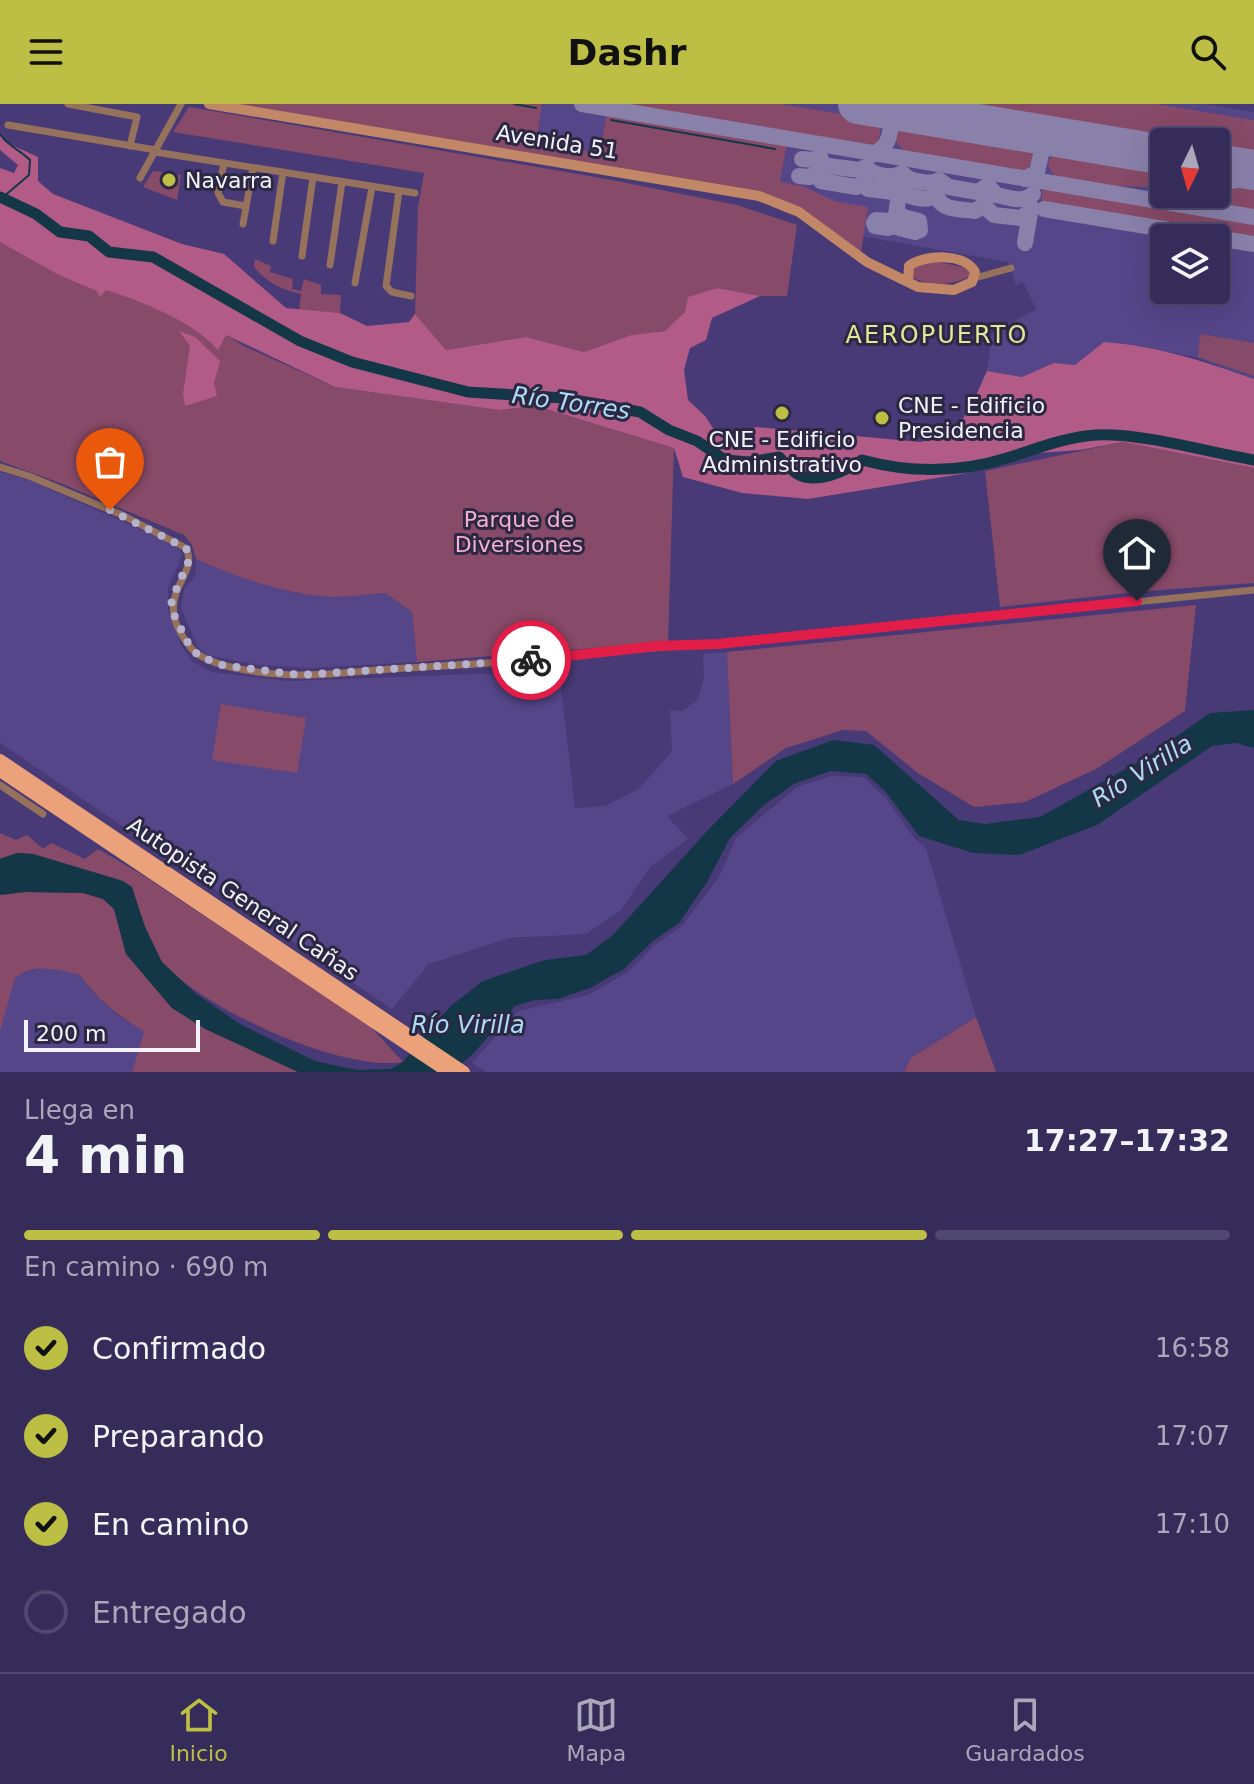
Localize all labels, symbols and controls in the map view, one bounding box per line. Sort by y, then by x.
icon: menu [24,30,68,74]
icon: search [1186,30,1230,74]
text: Dashr [568,32,687,73]
street label: Avenida 51 [494,120,620,164]
north arrow [1150,128,1230,208]
map controls [1150,128,1230,304]
place label: Navarra [185,168,273,193]
marker: Navarra [160,171,178,189]
button: layers [1150,224,1230,304]
district label: AEROPUERTO [846,321,1028,349]
water label: Río Torres [510,381,632,425]
place label: CNE - Edificio Presidencia [898,393,1045,443]
marker: CNE - Edificio Administrativo [773,404,791,422]
marker: CNE - Edificio Presidencia [873,409,891,427]
place label: CNE - Edificio Administrativo [702,427,862,477]
pin [76,428,144,510]
icon: bag [88,440,132,484]
park label: Parque de Diversiones [455,507,583,557]
pin [1103,519,1171,601]
icon: home [1115,531,1159,575]
courier [491,620,571,700]
icon: bike [509,638,553,682]
water label: Río Virilla [1087,729,1197,813]
street label: Autopista General Cañas [123,812,363,986]
water label: Río Virilla [411,1011,525,1039]
scale bar [24,1016,200,1052]
text: 200 m [36,1021,106,1046]
text: Llega en [24,1095,135,1125]
text: 17:27–17:32 [1024,1123,1230,1158]
text: 4 min [24,1125,187,1185]
text: En camino · 690 m [24,1252,268,1282]
icon: check [24,1326,68,1370]
text: Confirmado [92,1331,266,1366]
text: 16:58 [1155,1333,1230,1363]
icon: check [24,1414,68,1458]
text: Preparando [92,1419,264,1454]
text: 17:07 [1155,1421,1230,1451]
icon: check [24,1502,68,1546]
text: En camino [92,1507,249,1542]
text: 17:10 [1155,1509,1230,1539]
text: Entregado [92,1595,247,1630]
tab: Inicio [169,1693,228,1766]
tab: Mapa [566,1693,626,1766]
tab: Guardados [965,1693,1085,1766]

